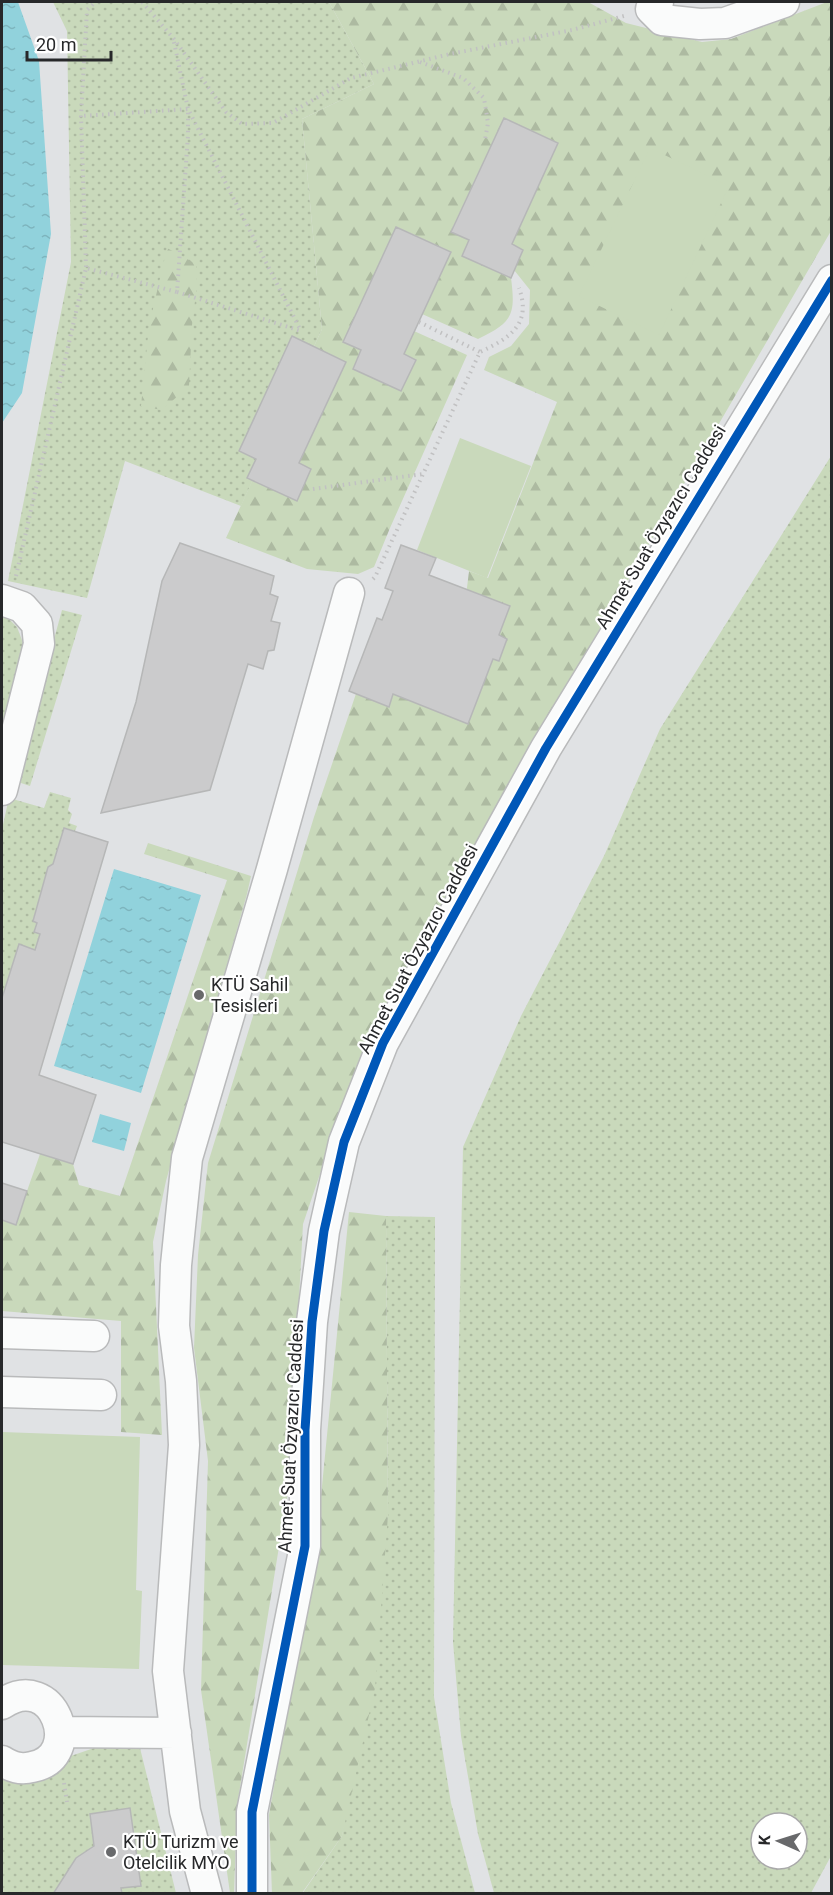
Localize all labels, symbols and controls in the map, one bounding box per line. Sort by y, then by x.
scale bar [27,24,111,62]
text: 20 m [36,34,76,55]
street label: Ahmet Suat Özyazıcı Caddesi [591,421,730,633]
street label: Ahmet Suat Özyazıcı Caddesi [353,840,482,1057]
place label: KTÜ Sahil Tesisleri [211,974,288,1016]
marker: KTÜ Sahil Tesisleri [192,988,206,1002]
street label: Ahmet Suat Özyazıcı Caddesi [274,1318,307,1554]
north arrow [749,1811,809,1871]
place label: KTÜ Turizm ve Otelcilik MYO [123,1831,238,1873]
text: K [755,1834,774,1846]
marker: KTÜ Turizm ve Otelcilik MYO [104,1845,118,1859]

